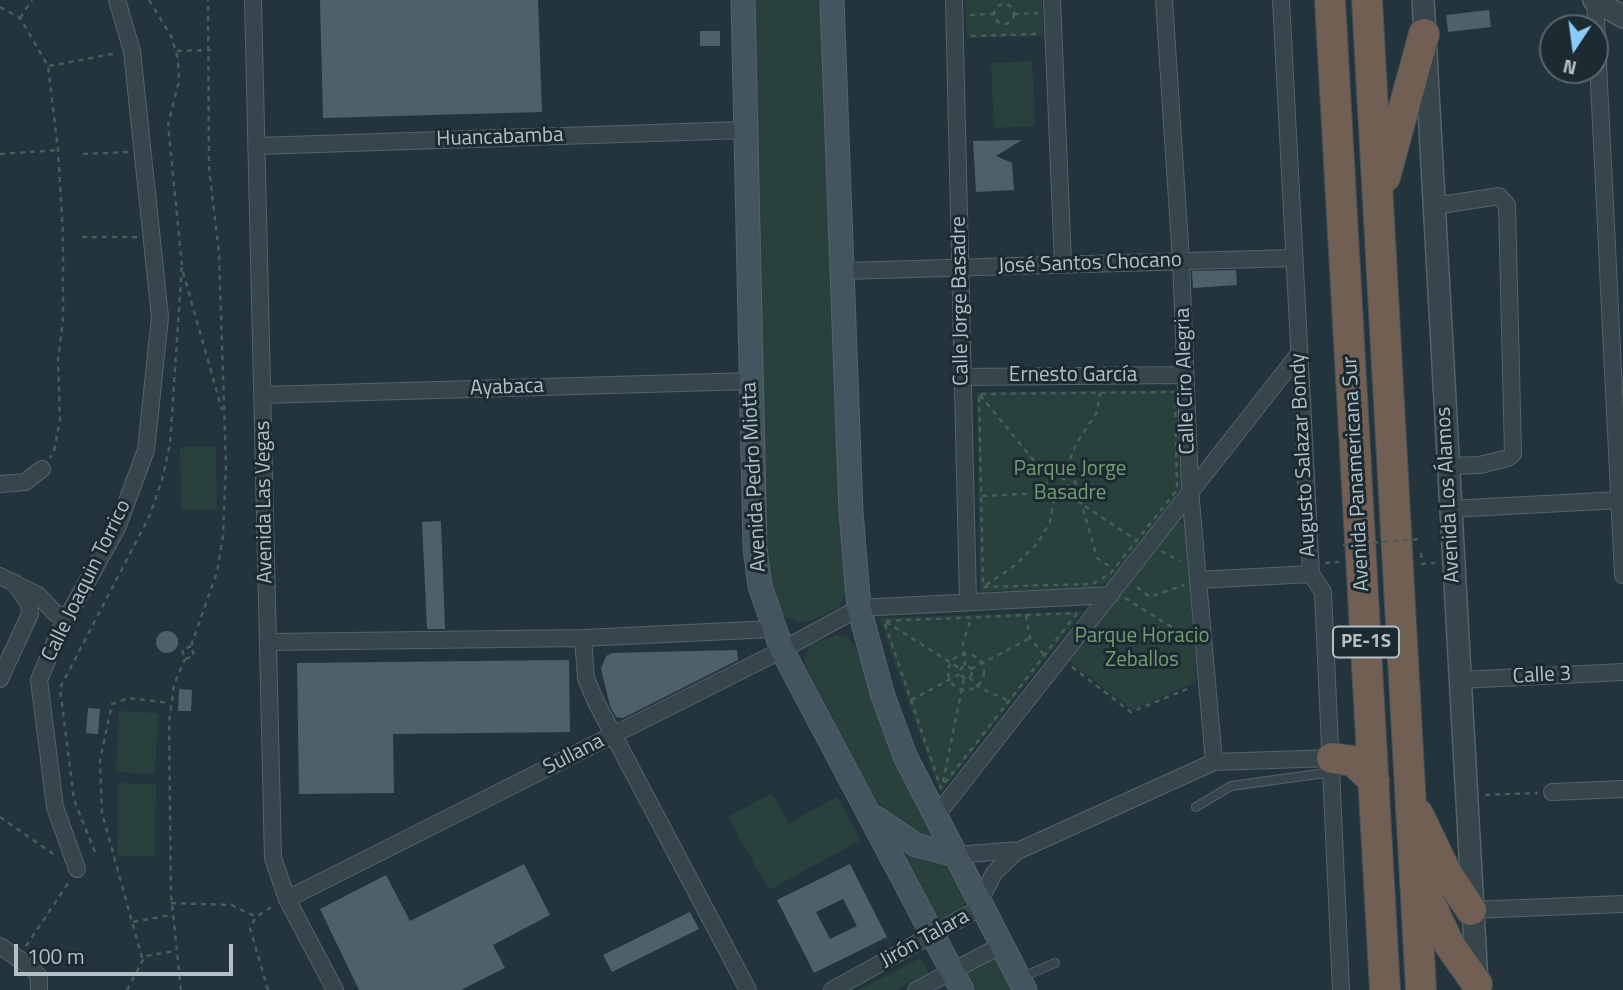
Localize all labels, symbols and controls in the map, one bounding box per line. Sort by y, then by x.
north arrow [1539,14,1609,84]
text: N [1560,52,1579,84]
street label: Huancabamba [436,123,564,153]
street label: Calle Jorge Basadre [947,216,975,386]
street label: José Santos Chocano [998,248,1182,280]
street label: Calle Ciro Alegria [1171,307,1201,455]
street label: Augusto Salazar Bondy [1286,352,1322,558]
street label: Avenida Panamericana Sur [1338,356,1376,592]
street label: Ernesto García [1009,363,1137,389]
street label: Ayabaca [470,374,544,402]
street label: Avenida Pedro Miotta [737,381,773,573]
street label: Avenida Los Álamos [1432,406,1466,584]
street label: Avenida Las Vegas [251,420,279,584]
park label: Parque Jorge Basadre [1014,457,1126,507]
street label: Calle Joaquin Torrico [37,496,137,666]
park label: Parque Horacio Zeballos [1074,624,1210,674]
road number: PE-1S [1333,626,1399,657]
street label: Calle 3 [1512,662,1572,690]
street label: Sullana [540,729,608,781]
street label: Jirón Talara [876,904,974,974]
scale bar [18,930,236,974]
text: 100 m [27,940,84,972]

